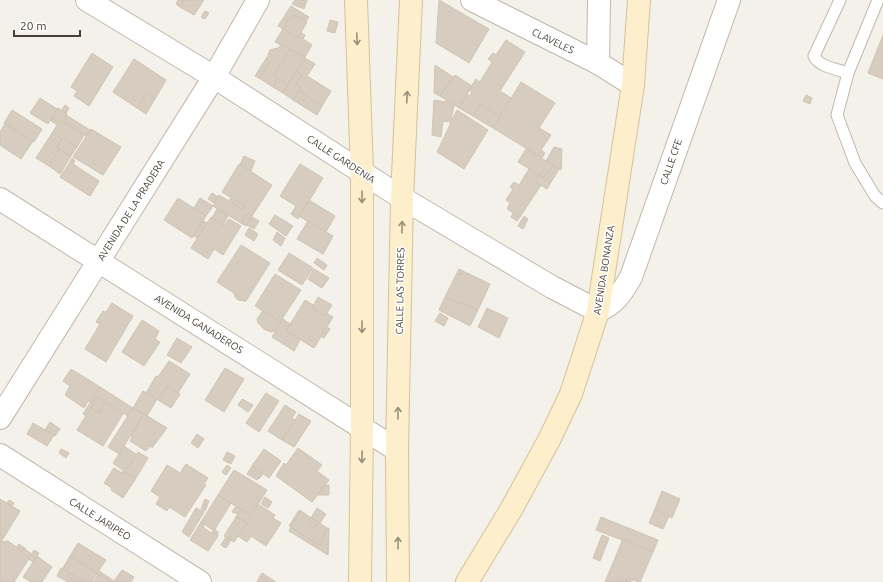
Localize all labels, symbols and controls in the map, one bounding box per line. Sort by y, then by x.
scale bar [14,12,80,38]
text: 20 m [20,19,47,32]
street label: CLAVELES [530,26,576,56]
one-way arrow [354,32,361,45]
one-way arrow [403,91,411,104]
street label: CALLE GARDENIA [305,133,378,185]
street label: CALLE CFE [658,137,684,186]
street label: AVENIDA DE LA PRADERA [95,157,167,263]
one-way arrow [358,190,366,203]
one-way arrow [398,221,405,234]
street label: AVENIDA BONANZA [591,224,617,316]
street label: CALLE LAS TORRES [394,247,406,335]
street label: AVENIDA GANADEROS [153,292,245,356]
one-way arrow [358,320,366,333]
one-way arrow [394,407,402,420]
one-way arrow [358,450,366,463]
street label: CALLE JARIPEO [67,496,133,542]
one-way arrow [394,537,402,550]

